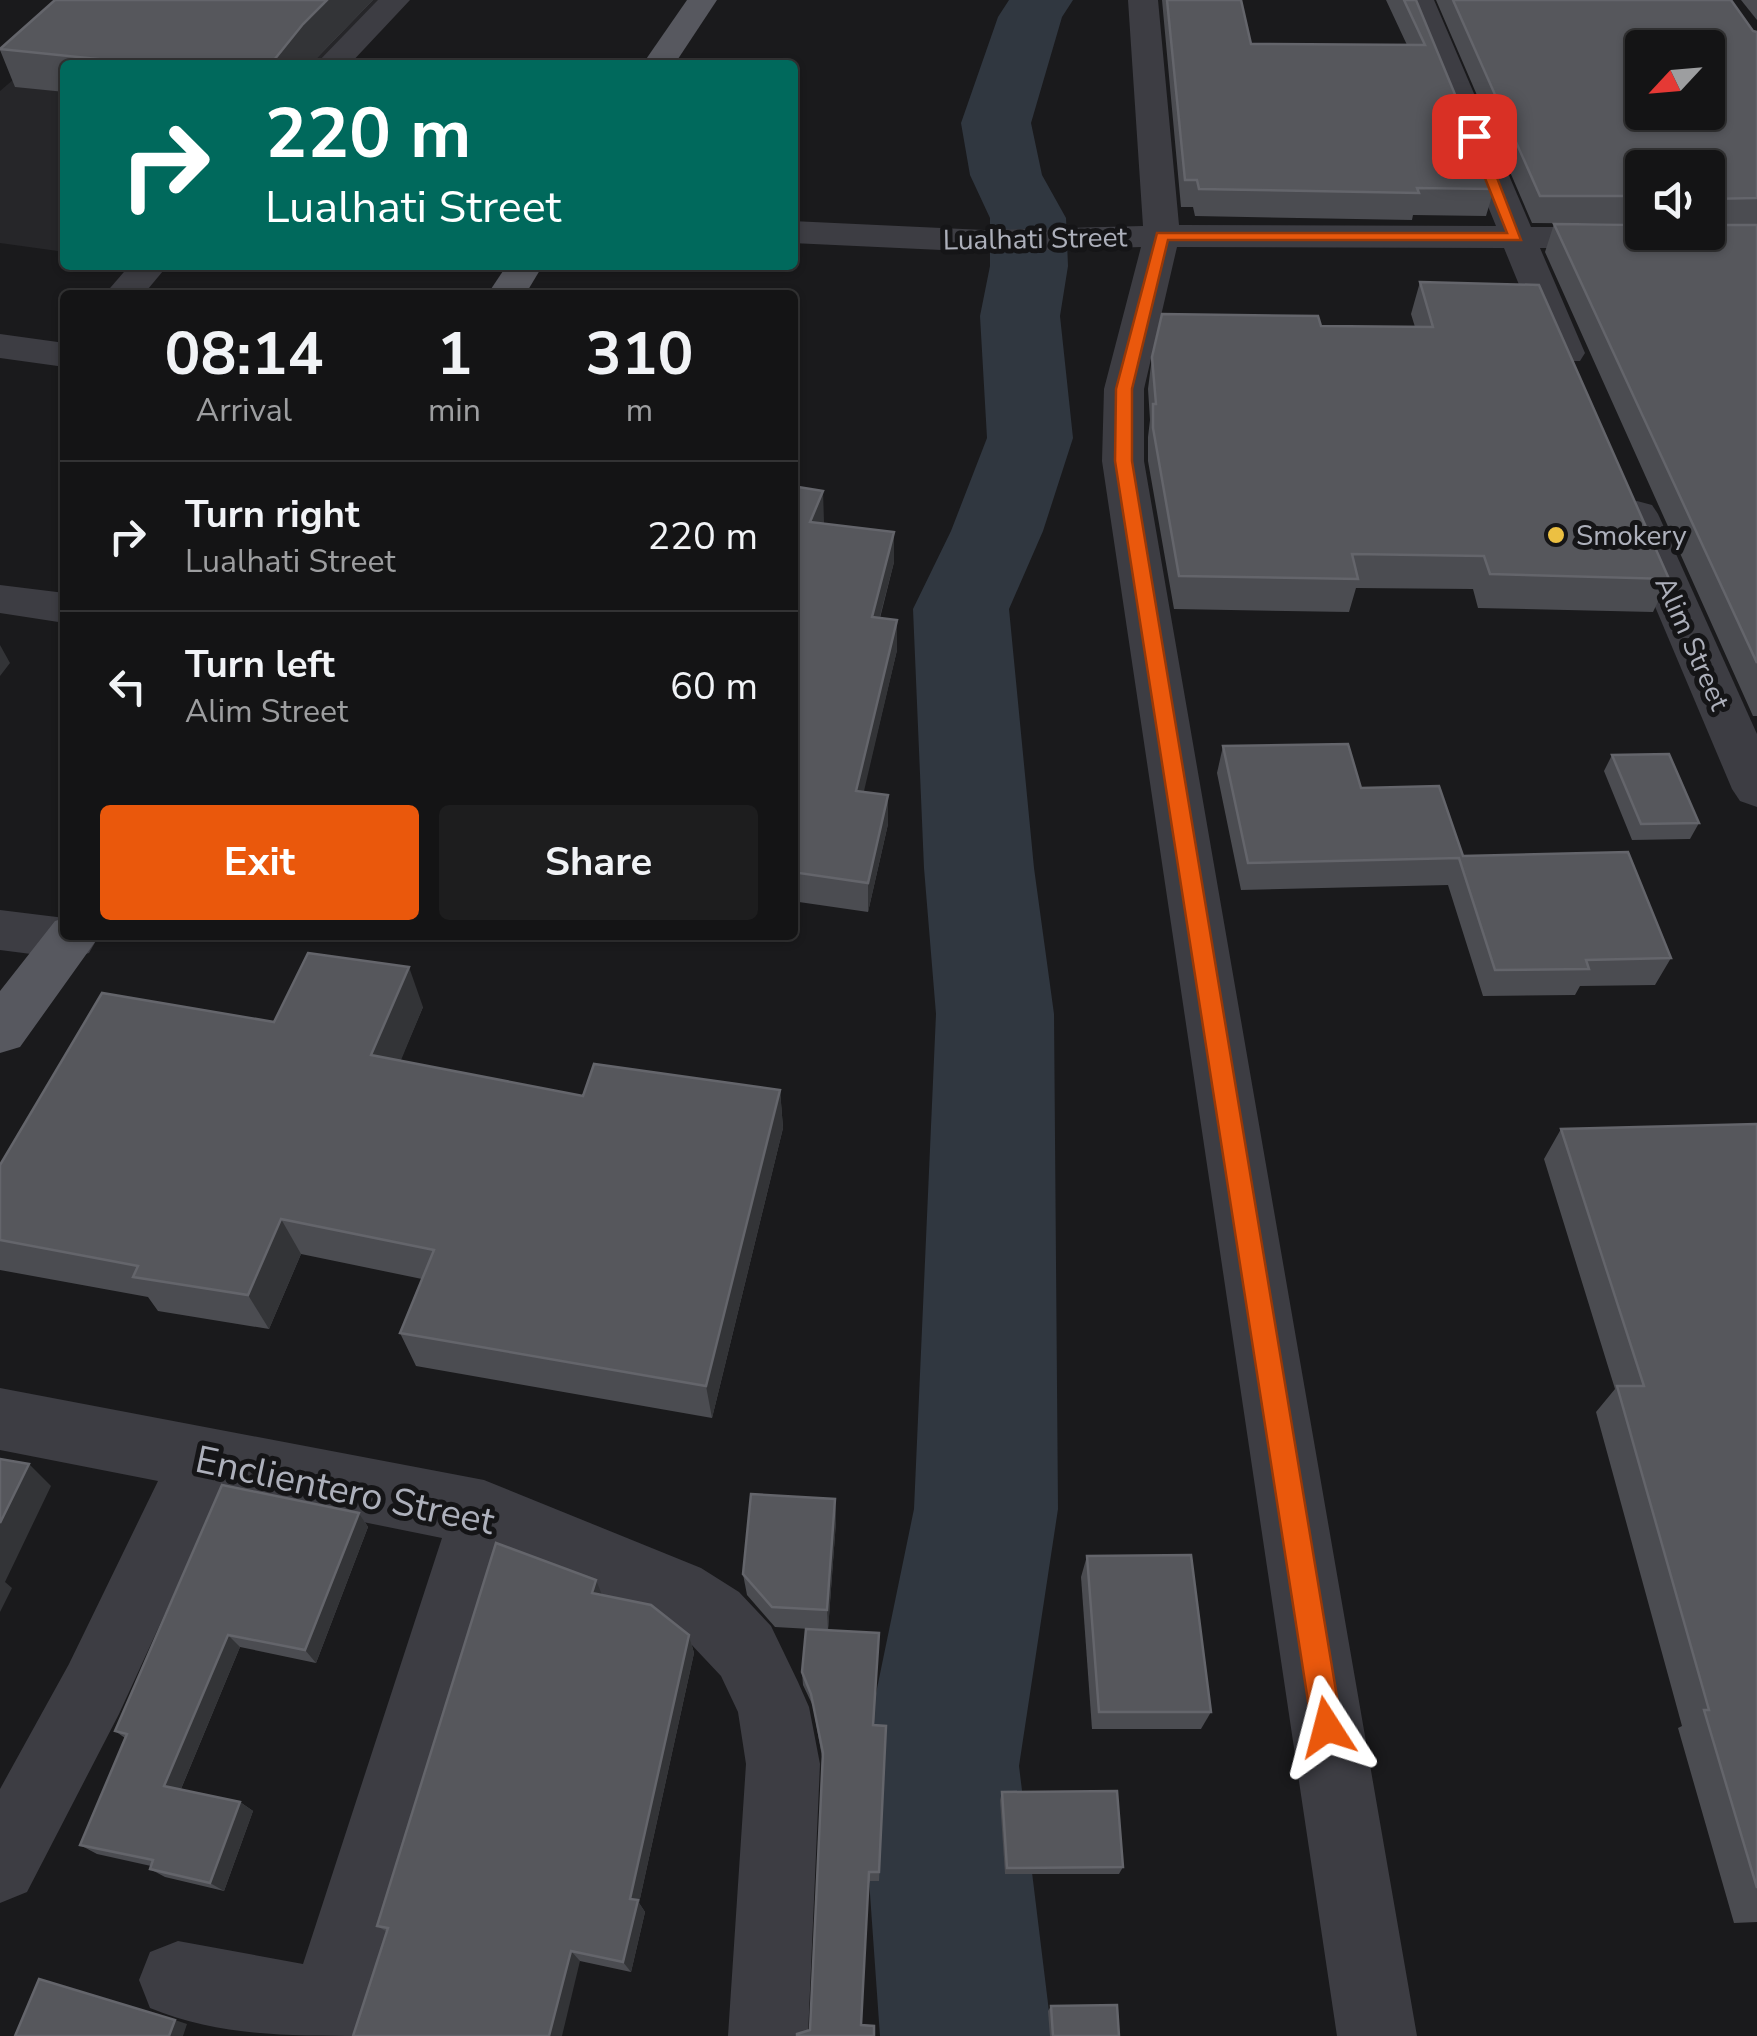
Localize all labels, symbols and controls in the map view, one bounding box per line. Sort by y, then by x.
north arrow [1625,30,1725,130]
map controls [1625,30,1725,250]
text: 220 m [265,86,471,182]
pin [1432,94,1517,179]
icon: right [100,100,230,230]
icon: arrive [1447,109,1502,164]
button: sound [1625,150,1725,250]
text: Lualhati Street [265,177,561,238]
street label: Lualhati Street [942,218,1128,260]
text: 08:14 [165,313,323,395]
text: 1 [436,313,472,395]
text: 310 [585,313,693,395]
text: Arrival [196,389,292,432]
text: min [428,389,481,432]
text: m [626,389,653,432]
text: Turn right [185,489,360,540]
icon: right [100,509,155,564]
text: 220 m [647,511,758,562]
place label: Smokery [1576,517,1687,555]
marker: Smokery [1545,524,1567,546]
text: Lualhati Street [185,540,396,583]
street label: Alim Street [1646,570,1739,717]
text: Turn left [185,639,335,690]
icon: left [100,659,155,714]
text: 60 m [670,661,758,712]
text: Alim Street [185,690,348,733]
button: Exit [100,805,419,920]
button: Share [439,805,758,920]
street label: Enclientero Street [191,1434,500,1547]
position arrow [1275,1675,1379,1779]

